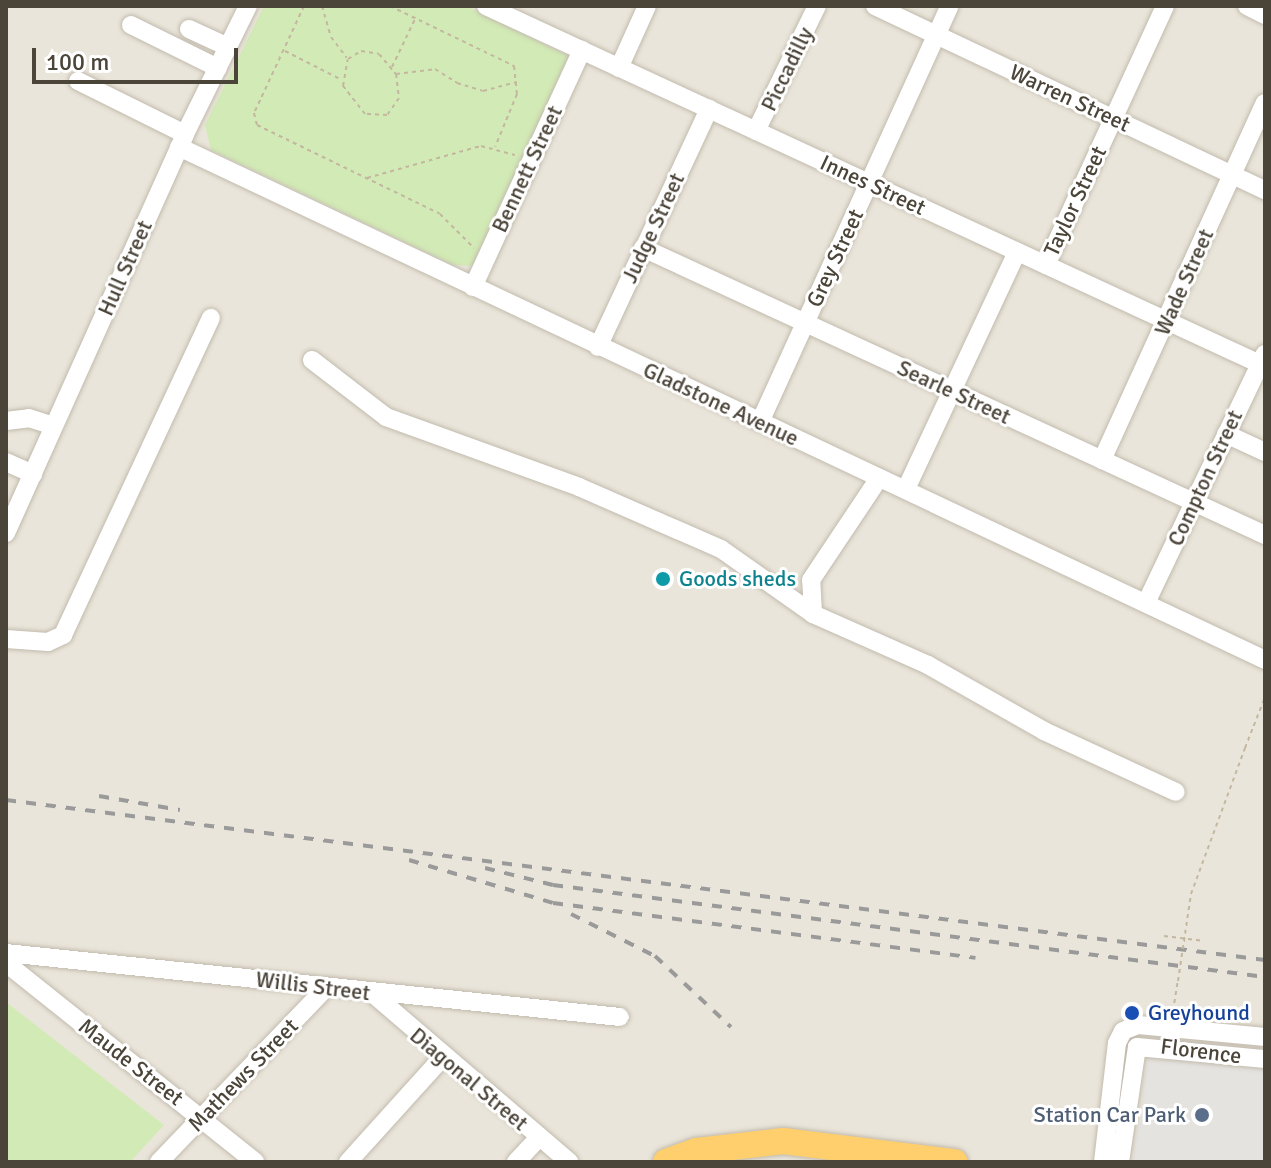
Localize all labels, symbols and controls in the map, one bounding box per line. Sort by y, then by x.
street label: Piccadilly [755,23,819,115]
scale bar [36,32,242,82]
text: 100 m [46,47,109,77]
street label: Warren Street [1006,59,1134,137]
street label: Bennett Street [486,101,568,237]
street label: Taylor Street [1038,142,1112,260]
street label: Innes Street [816,149,930,221]
street label: Judge Street [616,169,690,287]
street label: Grey Street [801,205,869,311]
street label: Hull Street [92,216,158,320]
street label: Wade Street [1149,225,1219,339]
street label: Searle Street [893,354,1015,430]
street label: Gladstone Avenue [639,356,803,452]
street label: Compton Street [1162,406,1248,550]
place label: Goods sheds [679,566,796,592]
marker: Goods sheds [654,570,672,588]
street label: Willis Street [254,966,372,1006]
place label: Greyhound [1148,1000,1250,1026]
marker: Greyhound [1123,1004,1141,1022]
street label: Maude Street [73,1013,189,1111]
street label: Mathews Street [183,1013,303,1137]
street label: Diagonal Street [405,1022,533,1136]
street label: Florence [1159,1033,1243,1069]
place label: Station Car Park [1034,1102,1186,1128]
marker: Station Car Park [1193,1106,1211,1124]

